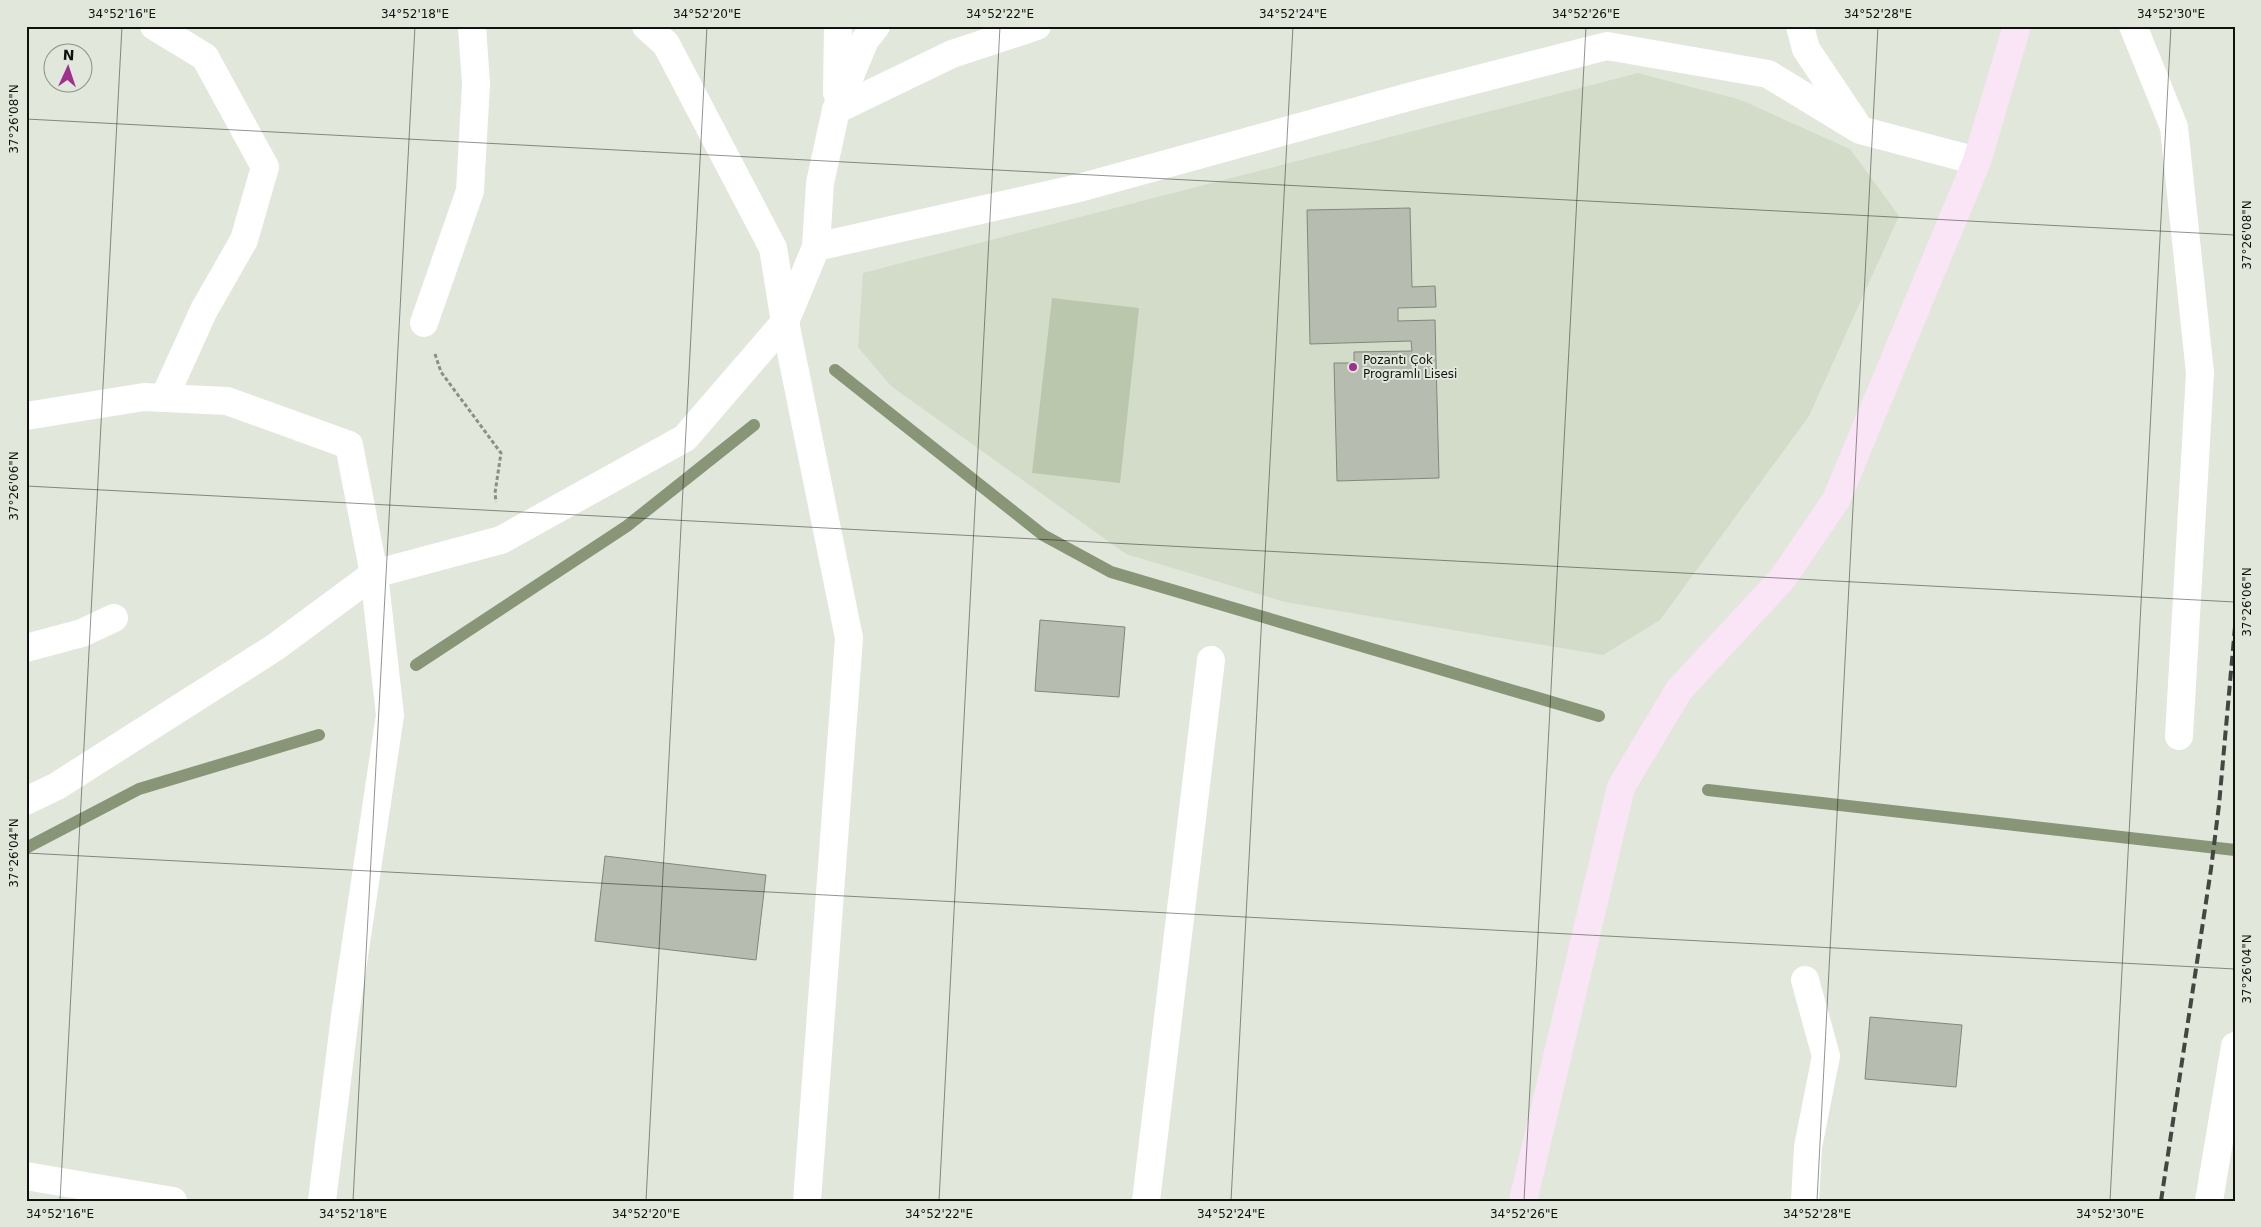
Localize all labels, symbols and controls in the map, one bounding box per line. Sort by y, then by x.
text: 34°52'16"E [88,7,156,21]
text: 34°52'18"E [381,7,449,21]
text: 34°52'20"E [673,7,741,21]
text: 34°52'22"E [966,7,1034,21]
text: 34°52'24"E [1259,7,1327,21]
text: 34°52'26"E [1552,7,1620,21]
text: 34°52'28"E [1844,7,1912,21]
text: 34°52'30"E [2137,7,2205,21]
north arrow [42,42,92,92]
text: N [62,47,75,63]
text: 37°26'08"N [7,84,21,154]
text: 37°26'08"N [2240,200,2254,270]
place label: Pozantı Çok Programlı Lisesi [1363,353,1457,381]
marker: Pozantı Çok Programlı Lisesi [1347,361,1359,373]
text: 37°26'06"N [7,451,21,521]
text: 37°26'06"N [2240,567,2254,637]
text: 37°26'04"N [7,818,21,888]
text: 37°26'04"N [2240,934,2254,1004]
text: 34°52'16"E [26,1207,94,1221]
text: 34°52'18"E [319,1207,387,1221]
text: 34°52'20"E [612,1207,680,1221]
text: 34°52'22"E [905,1207,973,1221]
text: 34°52'24"E [1197,1207,1265,1221]
text: 34°52'26"E [1490,1207,1558,1221]
text: 34°52'28"E [1783,1207,1851,1221]
text: 34°52'30"E [2076,1207,2144,1221]

